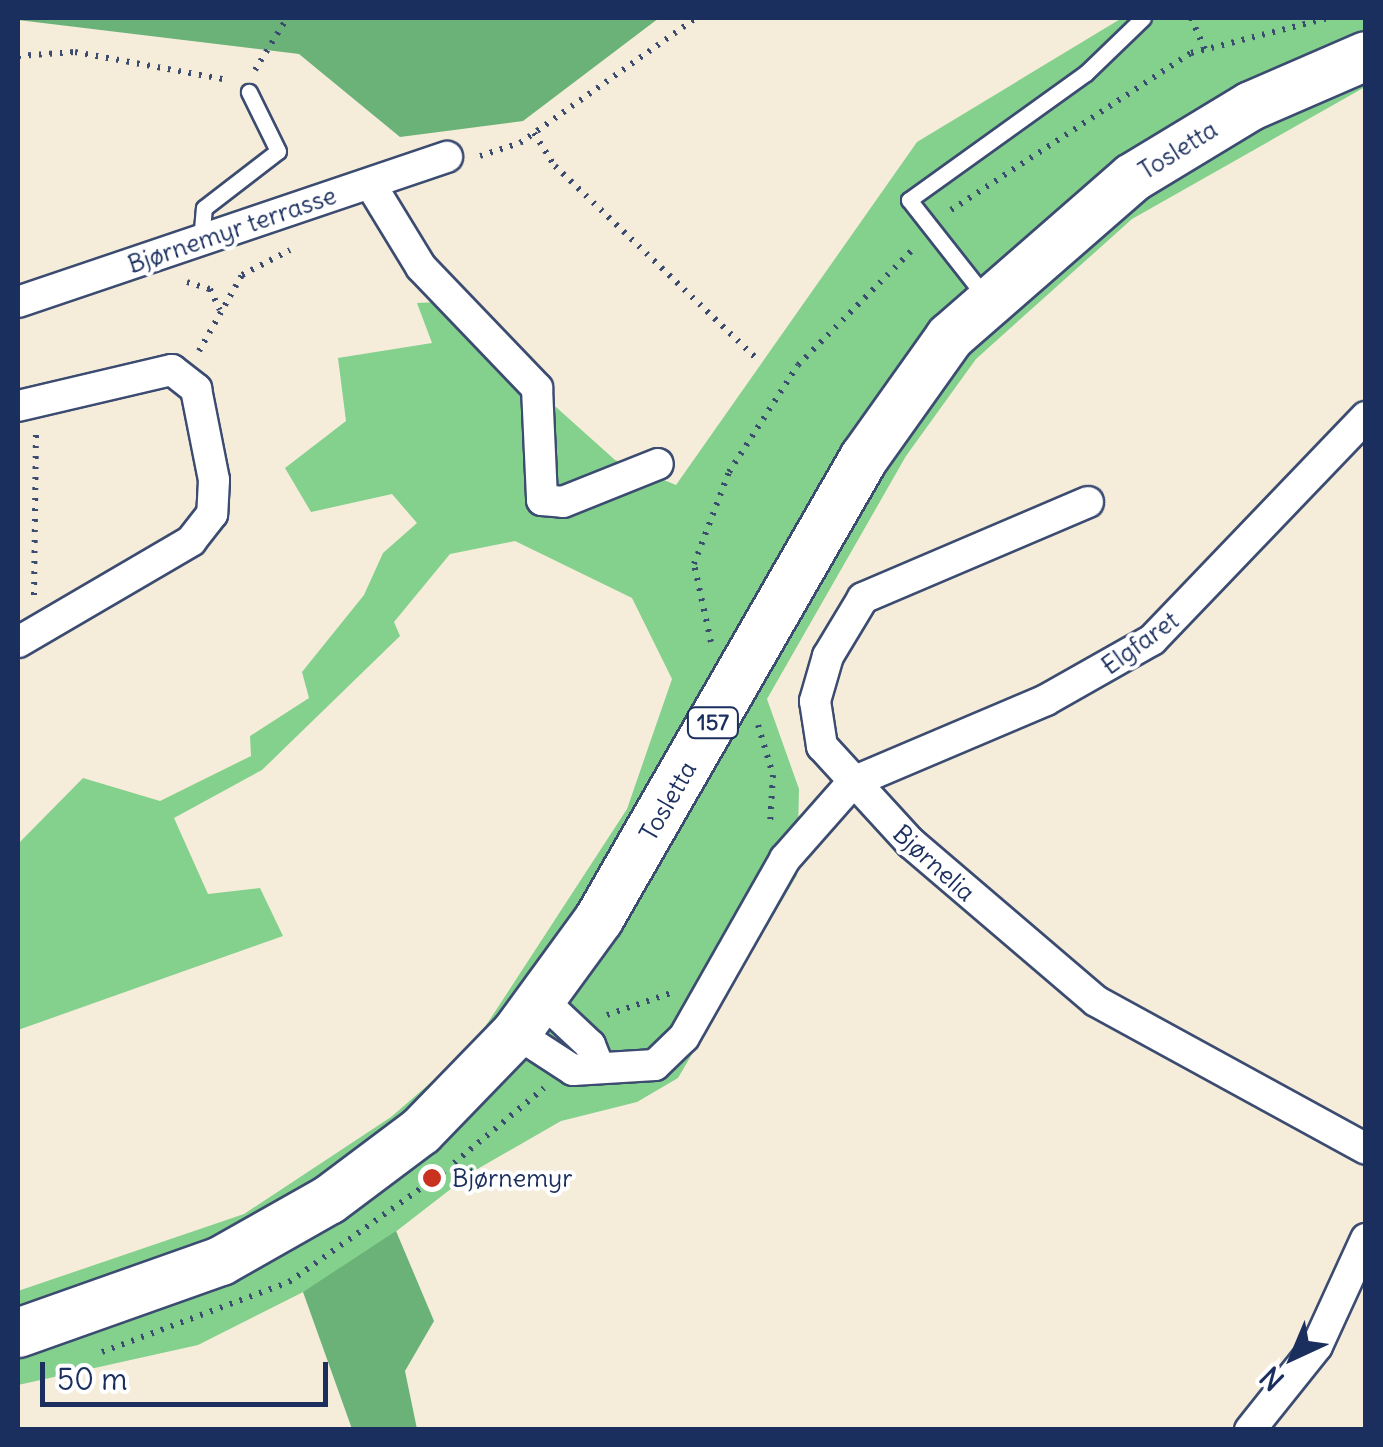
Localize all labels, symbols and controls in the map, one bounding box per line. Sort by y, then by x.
street label: Tosletta [1133,114,1223,186]
street label: Bjørnemyr terrasse [124,180,340,280]
street label: Elgfaret [1096,605,1184,681]
road number: 157 [686,706,740,740]
street label: Tosletta [633,756,703,846]
street label: Bjørnelia [887,819,981,907]
place label: Bjørnemyr [452,1163,572,1193]
marker: Bjørnemyr [421,1167,443,1189]
north arrow [1243,1307,1343,1407]
scale bar [45,1342,332,1404]
text: N [1253,1359,1292,1398]
text: 50 m [57,1360,127,1398]

